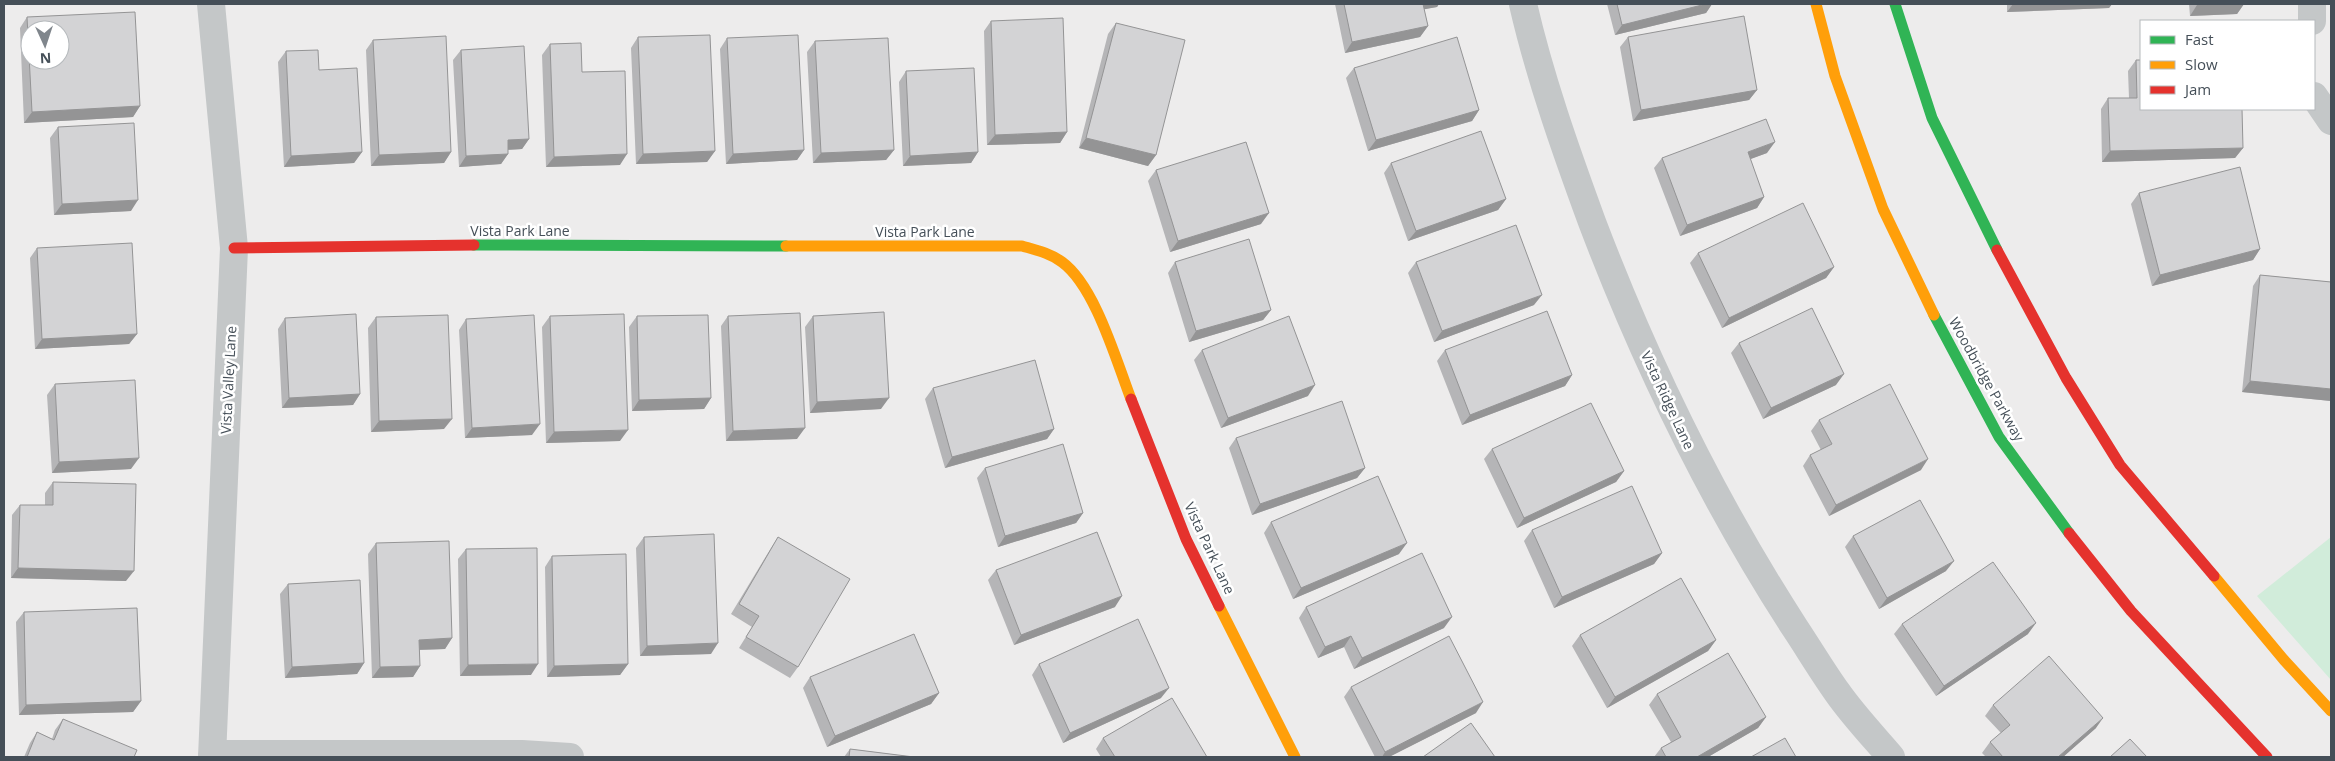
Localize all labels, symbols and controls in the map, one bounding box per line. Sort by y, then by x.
north arrow [20,20,70,70]
legend [2140,20,2315,110]
text: Fast [2185,29,2214,49]
text: N [40,49,52,68]
text: Slow [2185,54,2218,74]
text: Jam [2183,79,2211,99]
street label: Vista Park Lane [470,221,570,240]
street label: Vista Park Lane [875,222,975,241]
street label: Woodbridge Parkway [1945,314,2029,445]
street label: Vista Valley Lane [216,325,240,435]
street label: Vista Ridge Lane [1637,348,1699,452]
street label: Vista Park Lane [1180,499,1240,597]

